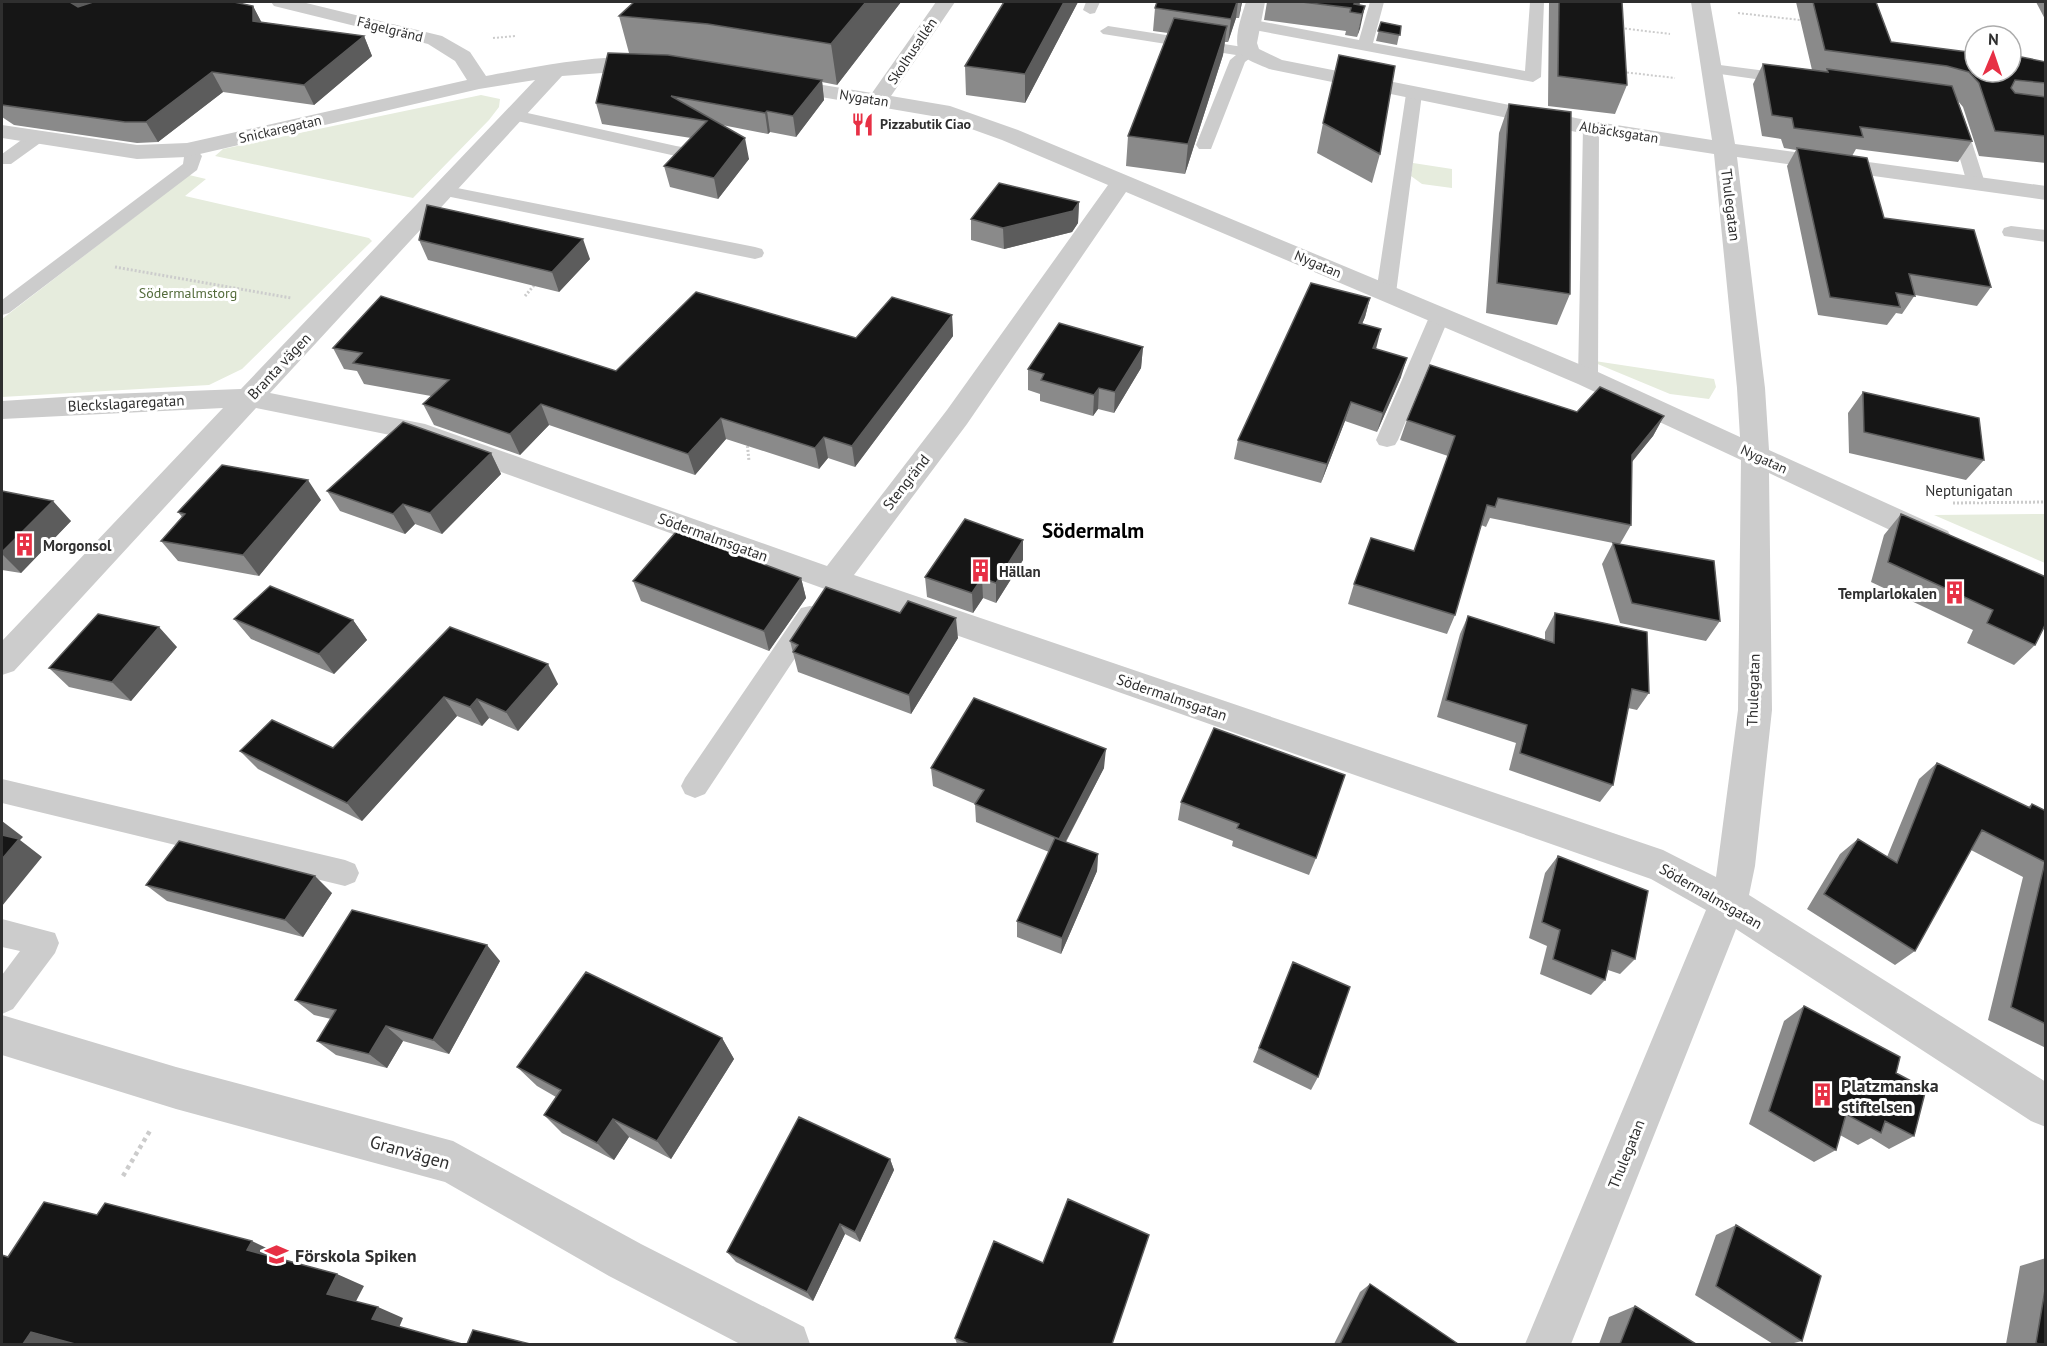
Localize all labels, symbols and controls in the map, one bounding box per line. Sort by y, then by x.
street label: Fågelgränd [355,12,425,46]
street label: Skolhusallén [883,14,941,88]
north arrow [1963,24,2023,84]
text: N [1988,29,1999,49]
street label: Nygatan [838,85,890,111]
street label: Snickaregatan [237,111,323,147]
restaurant icon: Pizzabutik Ciao [849,111,875,137]
place label: Pizzabutik Ciao [880,115,972,133]
street label: Albäcksgatan [1578,117,1660,147]
street label: Thulegatan [1717,168,1745,242]
street label: Nygatan [1292,246,1344,282]
park label: Södermalmstorg [139,284,237,302]
street label: Branta vägen [243,329,315,403]
street label: Bleckslagaregatan [67,390,185,416]
street label: Nygatan [1738,440,1790,478]
street label: Stengränd [878,450,934,514]
street label: Neptunigatan [1925,481,2013,500]
street label: Södermalmsgatan [655,508,771,566]
district label: Södermalm [1042,517,1144,544]
building icon: Morgonsol [12,532,38,558]
place label: Morgonsol [43,536,112,555]
building icon: Hällan [968,558,994,584]
place label: Hällan [999,562,1041,581]
building icon: Templarlokalen [1942,580,1968,606]
place label: Templarlokalen [1838,584,1937,603]
street label: Thulegatan [1742,653,1764,727]
street label: Södermalmsgatan [1114,669,1230,725]
street label: Södermalmsgatan [1656,859,1766,933]
place label: Platzmanska stiftelsen [1841,1074,1939,1118]
building icon: Platzmanska stiftelsen [1810,1082,1836,1108]
street label: Thulegatan [1604,1117,1648,1191]
street label: Granvägen [367,1130,453,1174]
school or university icon: Förskola Spiken [264,1242,290,1268]
place label: Förskola Spiken [295,1244,416,1267]

